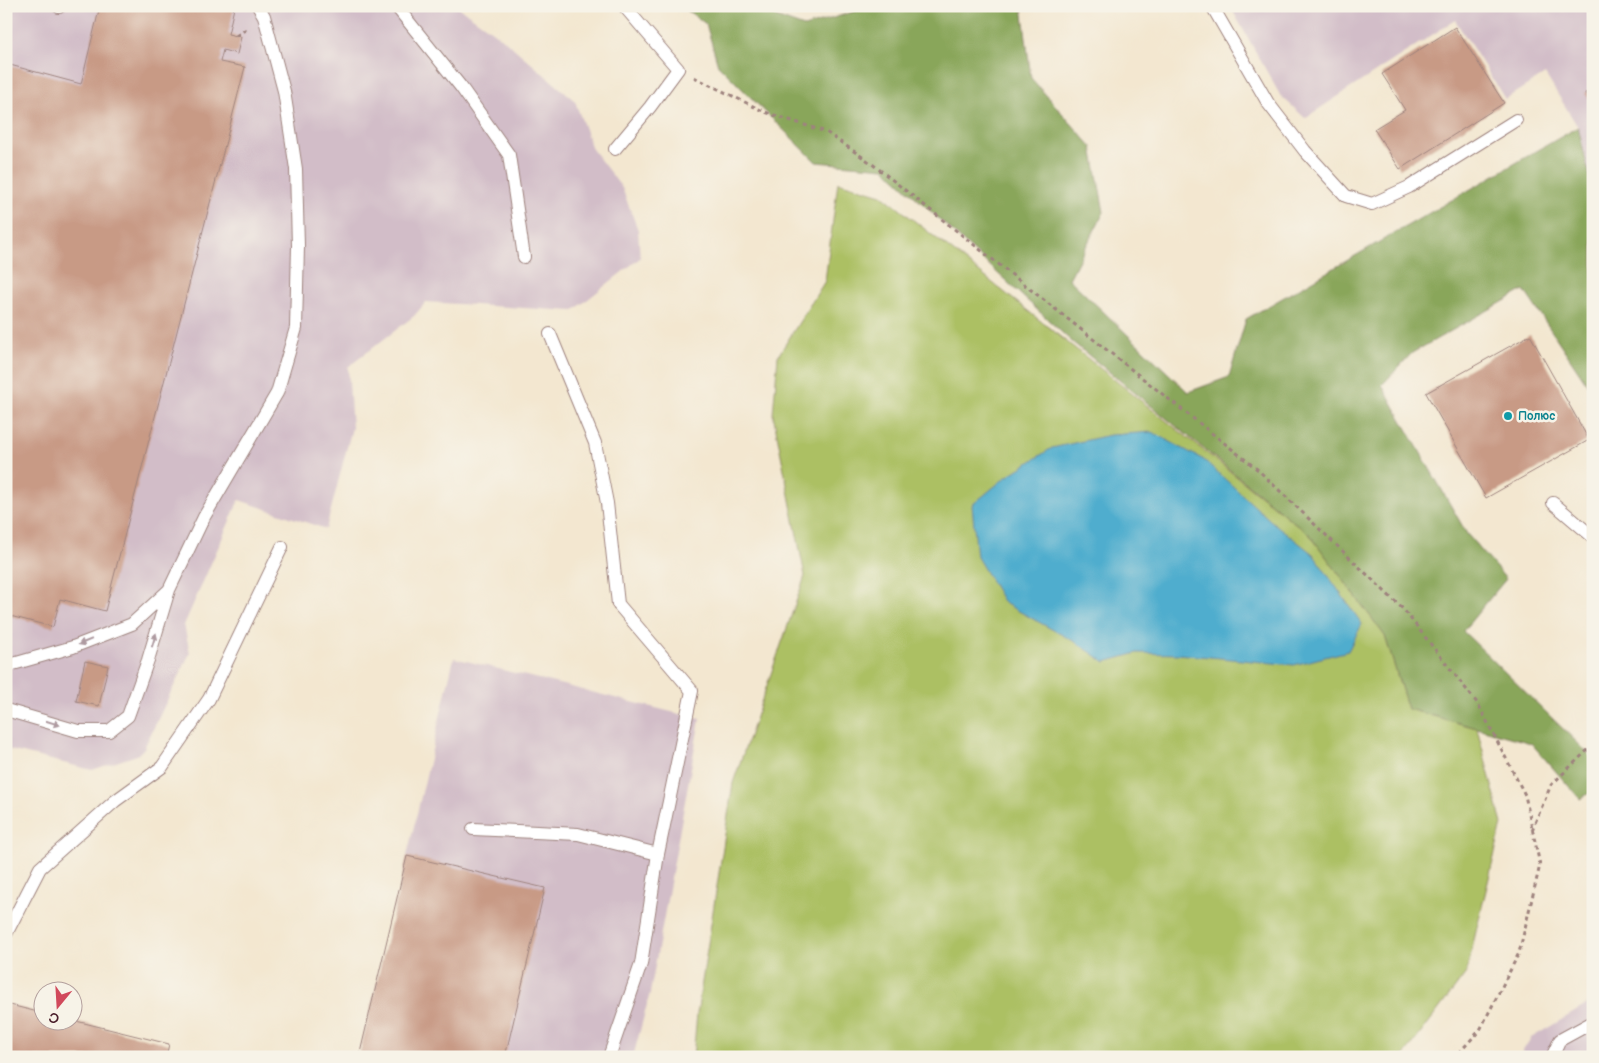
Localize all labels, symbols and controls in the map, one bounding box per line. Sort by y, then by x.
place label: Полюс [1518,409,1555,424]
marker: Полюс [1502,410,1514,422]
one-way arrow [151,632,159,647]
one-way arrow [78,639,92,647]
one-way arrow [46,720,61,727]
north arrow [32,980,82,1030]
text: С [47,1008,61,1027]

